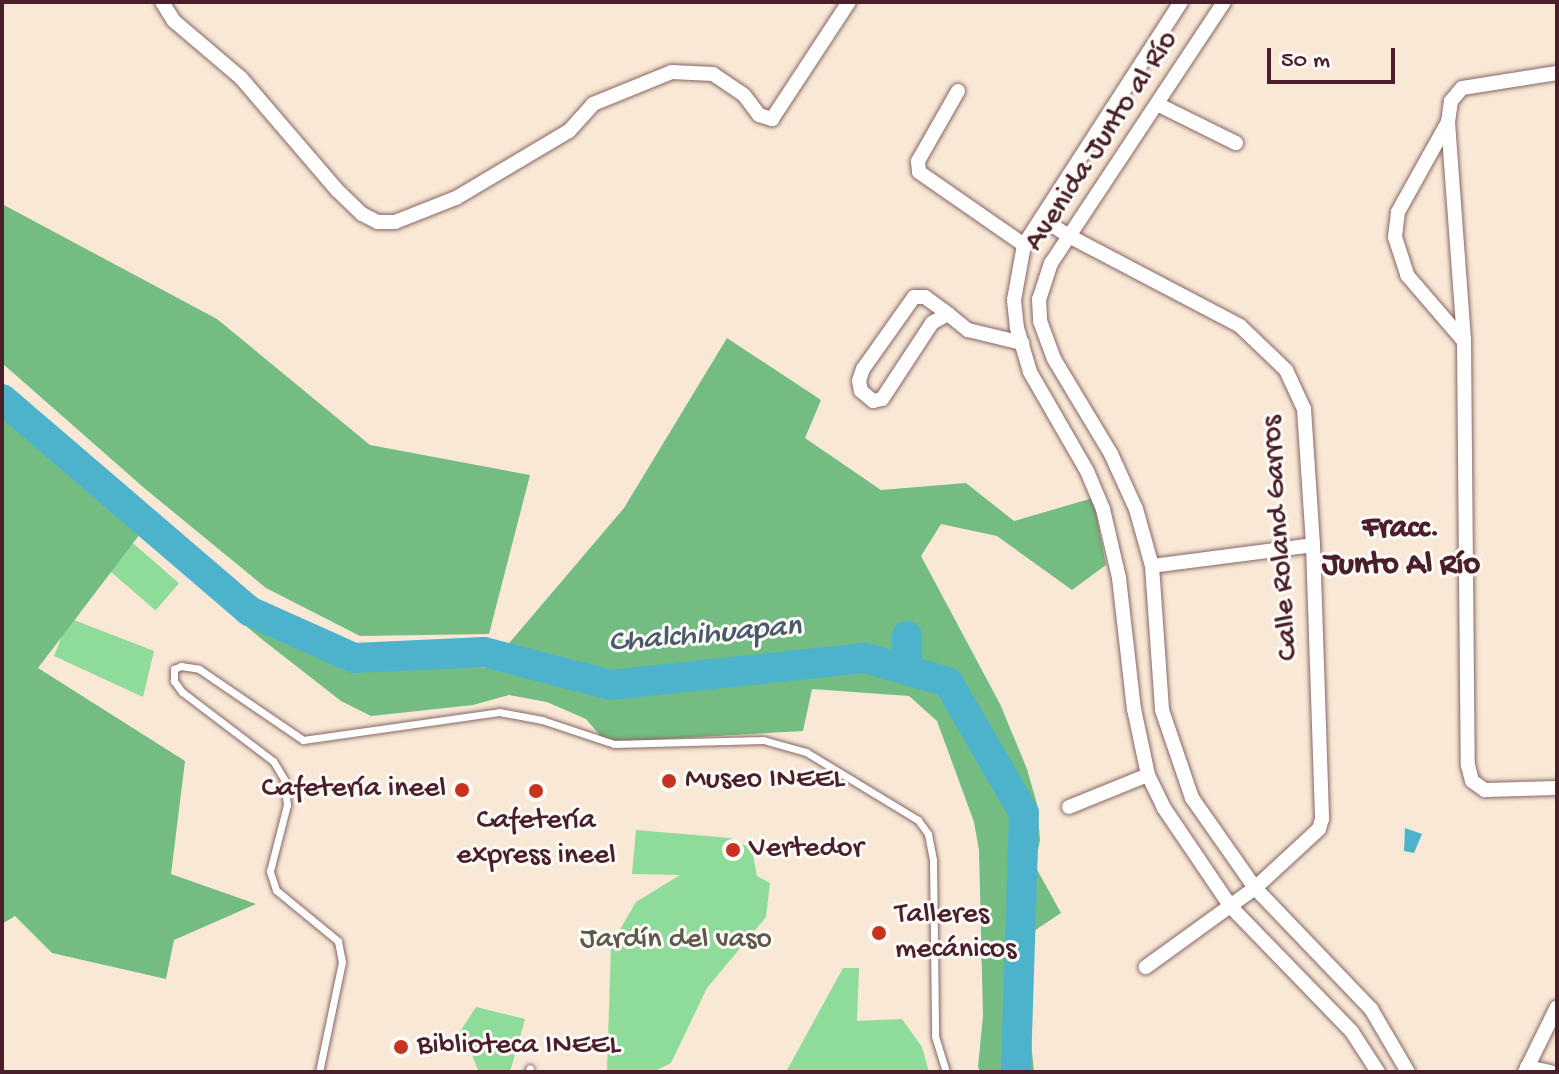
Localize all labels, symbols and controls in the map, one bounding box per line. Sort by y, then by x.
street label: Avenida Junto al Río [1018,25,1188,259]
scale bar [1271,32,1399,82]
text: 50 m [1281,47,1330,76]
street label: Calle Roland Garros [1255,414,1309,662]
district label: Fracc. Junto Al Río [1322,511,1480,586]
water label: Chalchihuapan [607,608,803,664]
place label: Museo INEEL [685,763,844,799]
place label: Cafetería ineel [261,772,446,808]
marker: Museo INEEL [660,772,678,790]
marker: Cafetería ineel [453,781,471,799]
marker: Cafetería express ineel [527,782,545,800]
place label: Cafetería express ineel [456,804,616,874]
place label: Vertedor [749,832,863,868]
marker: Vertedor [724,841,742,859]
place label: Talleres mecánicos [895,898,1016,968]
park label: Jardín del vaso [580,923,772,959]
marker: Talleres mecánicos [870,924,888,942]
place label: Biblioteca INEEL [417,1029,620,1065]
marker: Biblioteca INEEL [392,1038,410,1056]

